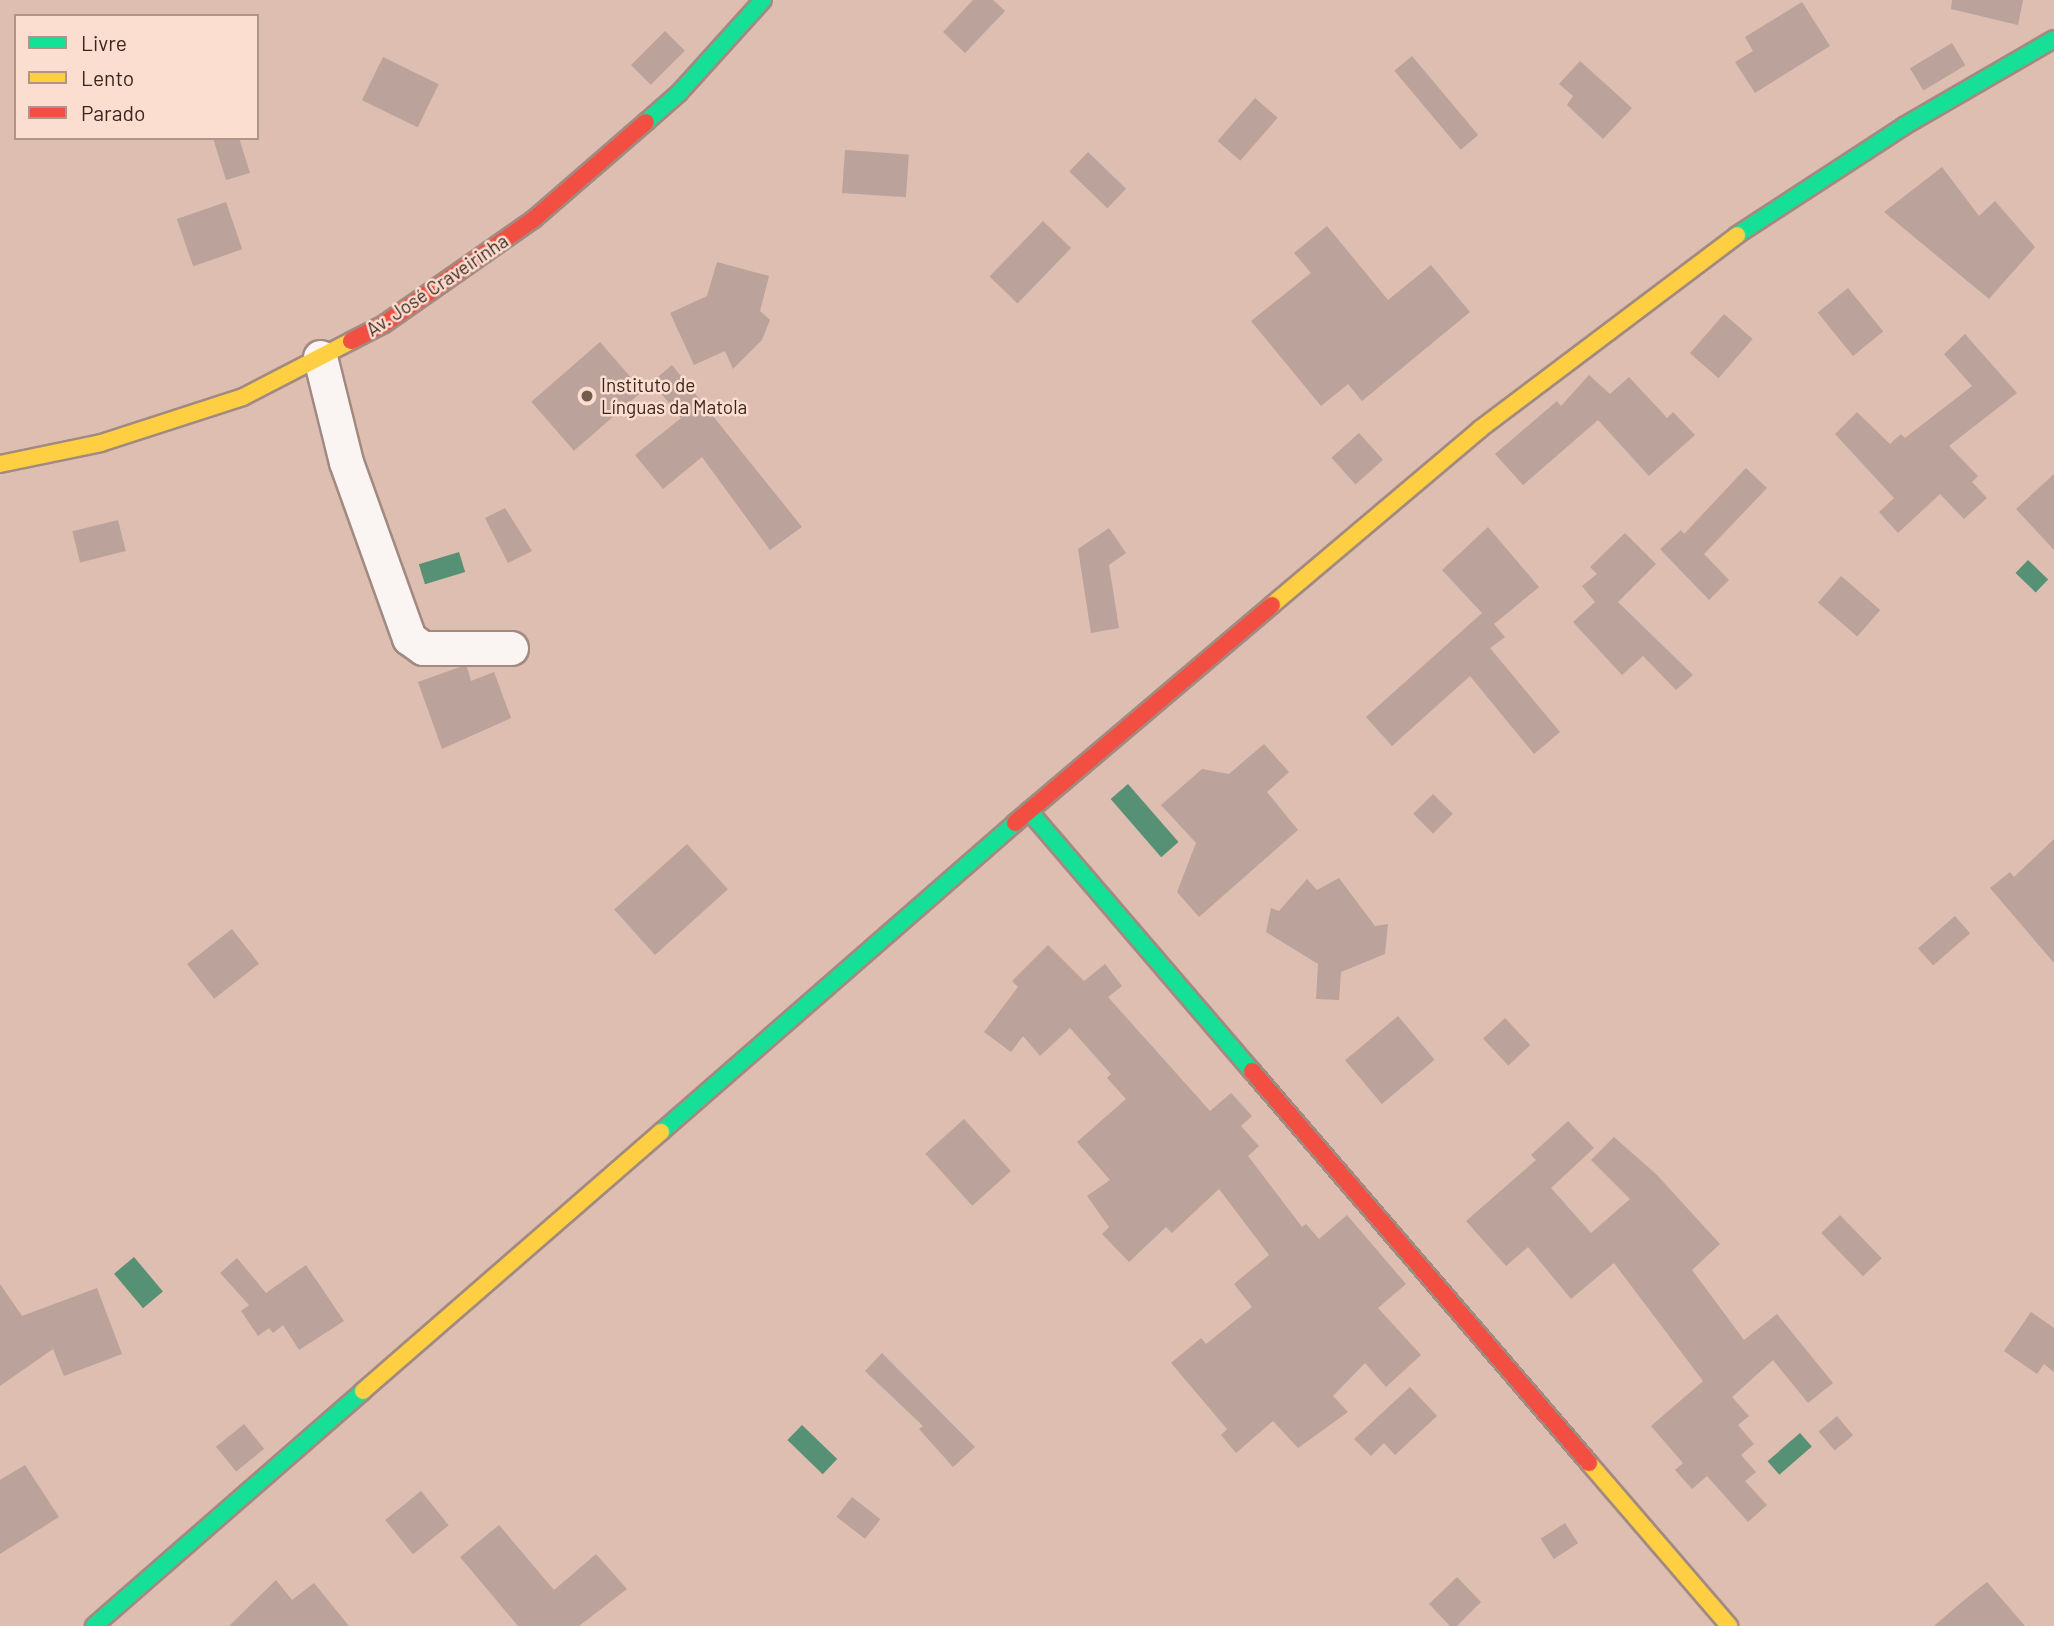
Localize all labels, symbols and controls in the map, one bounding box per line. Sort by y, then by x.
legend [14,14,259,140]
text: Livre [81,30,127,55]
text: Lento [81,65,134,90]
text: Parado [81,100,145,125]
street label: Av. José Craveirinha [362,229,512,341]
place label: Instituto de Línguas da Matola [601,374,747,418]
marker: Instituto de Línguas da Matola [579,388,595,404]

